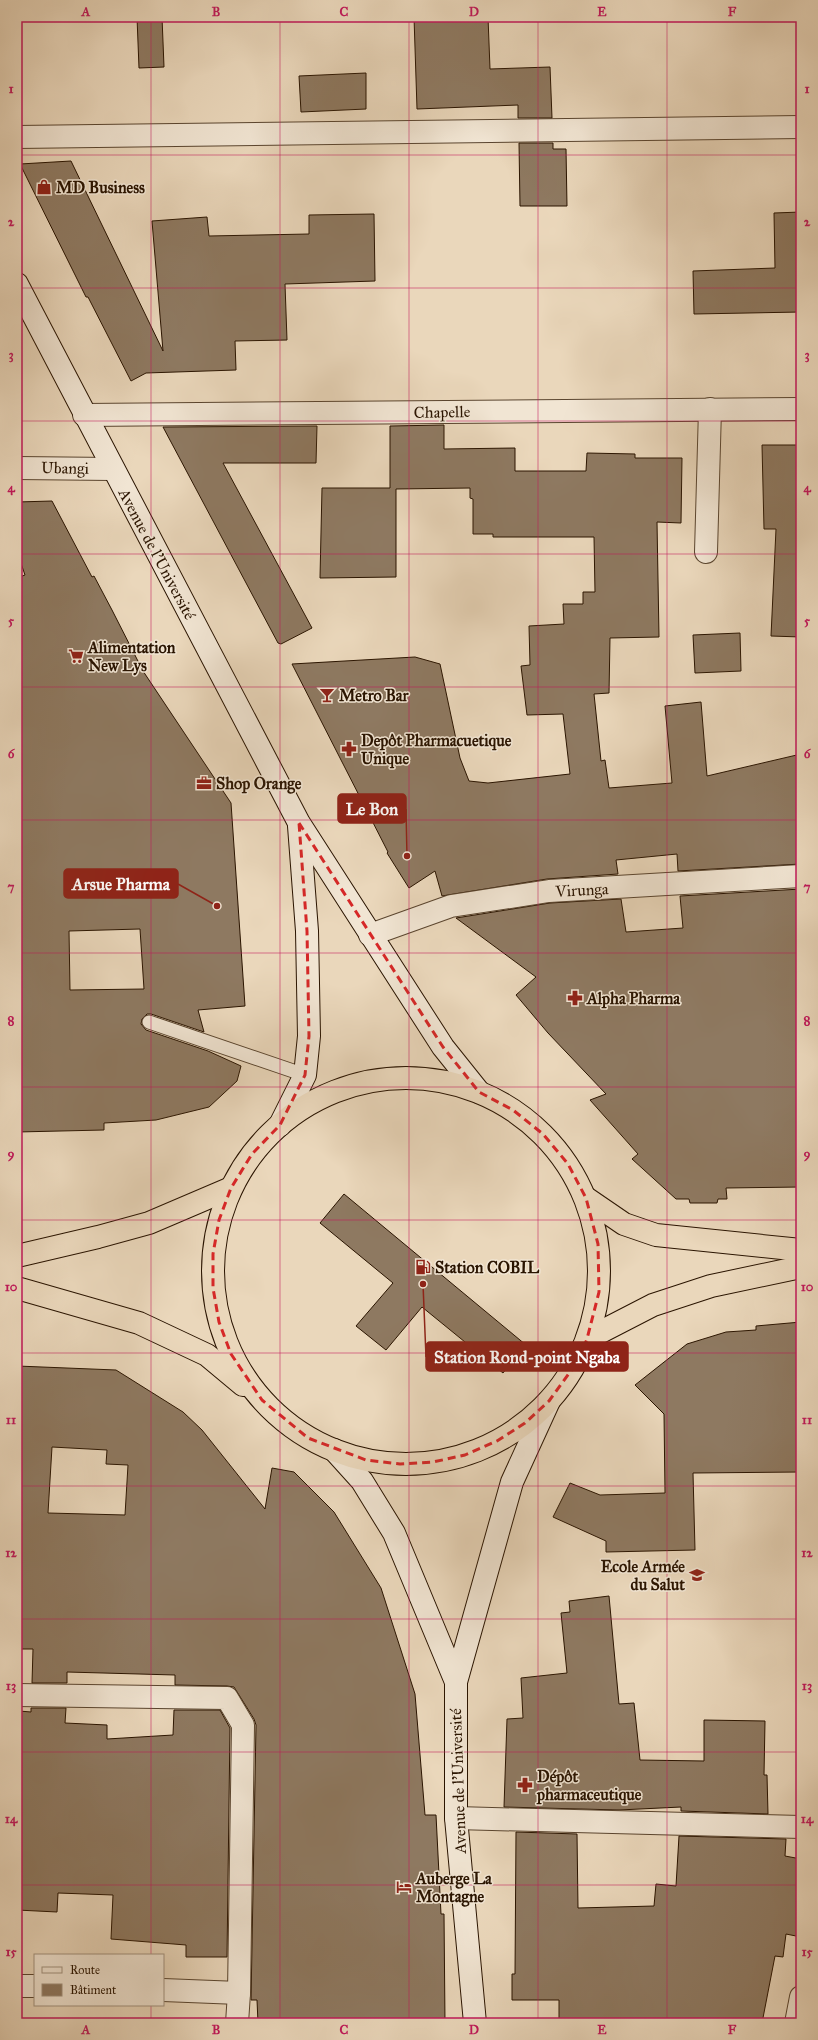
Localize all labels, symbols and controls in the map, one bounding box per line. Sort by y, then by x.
text: A [81,4,91,20]
text: B [212,4,221,20]
text: C [340,4,349,20]
text: D [469,4,479,20]
text: E [597,4,607,20]
text: F [728,4,737,20]
text: 1 [8,81,14,97]
text: 1 [804,81,810,97]
shop icon: MD Business [35,178,53,196]
place label: MD Business [56,178,145,197]
text: 2 [8,214,15,230]
text: 2 [804,214,811,230]
text: 3 [8,347,14,363]
text: 3 [804,347,810,363]
street label: Chapelle [414,402,471,422]
street label: Ubangi [41,458,90,479]
text: 4 [7,480,15,496]
text: 4 [803,480,811,496]
street label: Avenue de l'Université [114,484,200,623]
text: 5 [8,613,15,629]
text: 5 [804,613,811,629]
place label: Alimentation New Lys [87,638,176,676]
supermarket icon: Alimentation New Lys [67,647,85,665]
bar icon: Metro Bar [318,686,336,704]
place label: Metro Bar [339,686,410,705]
place label: Depôt Pharmacuetique Unique [361,731,512,769]
pharmacy icon: Depôt Pharmacuetique Unique [340,740,358,758]
text: 6 [8,746,16,762]
text: 6 [804,746,812,762]
office icon: Shop Orange [195,774,213,792]
place label: Shop Orange [216,774,302,794]
callout: Le Bon [338,794,406,823]
text: Le Bon [346,799,399,820]
callout: Arsue Pharma [64,869,178,898]
text: Arsue Pharma [71,874,171,895]
text: 7 [8,879,15,895]
street label: Virunga [554,879,609,902]
text: 7 [804,879,811,895]
pharmacy icon: Alpha Pharma [566,989,584,1007]
place label: Alpha Pharma [586,989,681,1009]
text: 8 [8,1013,15,1029]
text: 8 [804,1013,811,1029]
text: 9 [8,1146,15,1162]
text: 9 [804,1146,811,1162]
fuel station icon: Station COBIL [414,1258,432,1276]
place label: Station COBIL [435,1258,539,1277]
text: 10 [5,1279,18,1295]
text: 10 [801,1279,814,1295]
callout: Station Rond-point Ngaba [426,1342,628,1371]
text: Station Rond-point Ngaba [434,1347,621,1368]
text: 11 [6,1412,16,1428]
text: 11 [802,1412,812,1428]
text: 12 [5,1545,17,1561]
text: 12 [801,1545,813,1561]
place label: Ecole Armée du Salut [601,1557,685,1594]
school or university icon: Ecole Armée du Salut [688,1566,706,1584]
text: 13 [6,1678,16,1694]
text: 13 [802,1678,812,1694]
street label: Avenue de l’Université [446,1708,470,1855]
place label: Dépôt pharmaceutique [536,1767,642,1805]
pharmacy icon: Dépôt pharmaceutique [516,1776,534,1794]
text: 14 [5,1811,18,1827]
text: 14 [801,1811,814,1827]
place label: Auberge La Montagne [415,1869,493,1907]
hotel icon: Auberge La Montagne [395,1878,413,1896]
text: 15 [5,1944,17,1960]
text: 15 [801,1944,813,1960]
legend [34,1954,164,2006]
text: Route [70,1963,100,1977]
text: Bâtiment [70,1983,117,1997]
text: A [81,2022,91,2038]
text: B [212,2022,221,2038]
text: C [340,2022,349,2038]
text: D [469,2022,479,2038]
text: E [597,2022,607,2038]
text: F [728,2022,737,2038]

